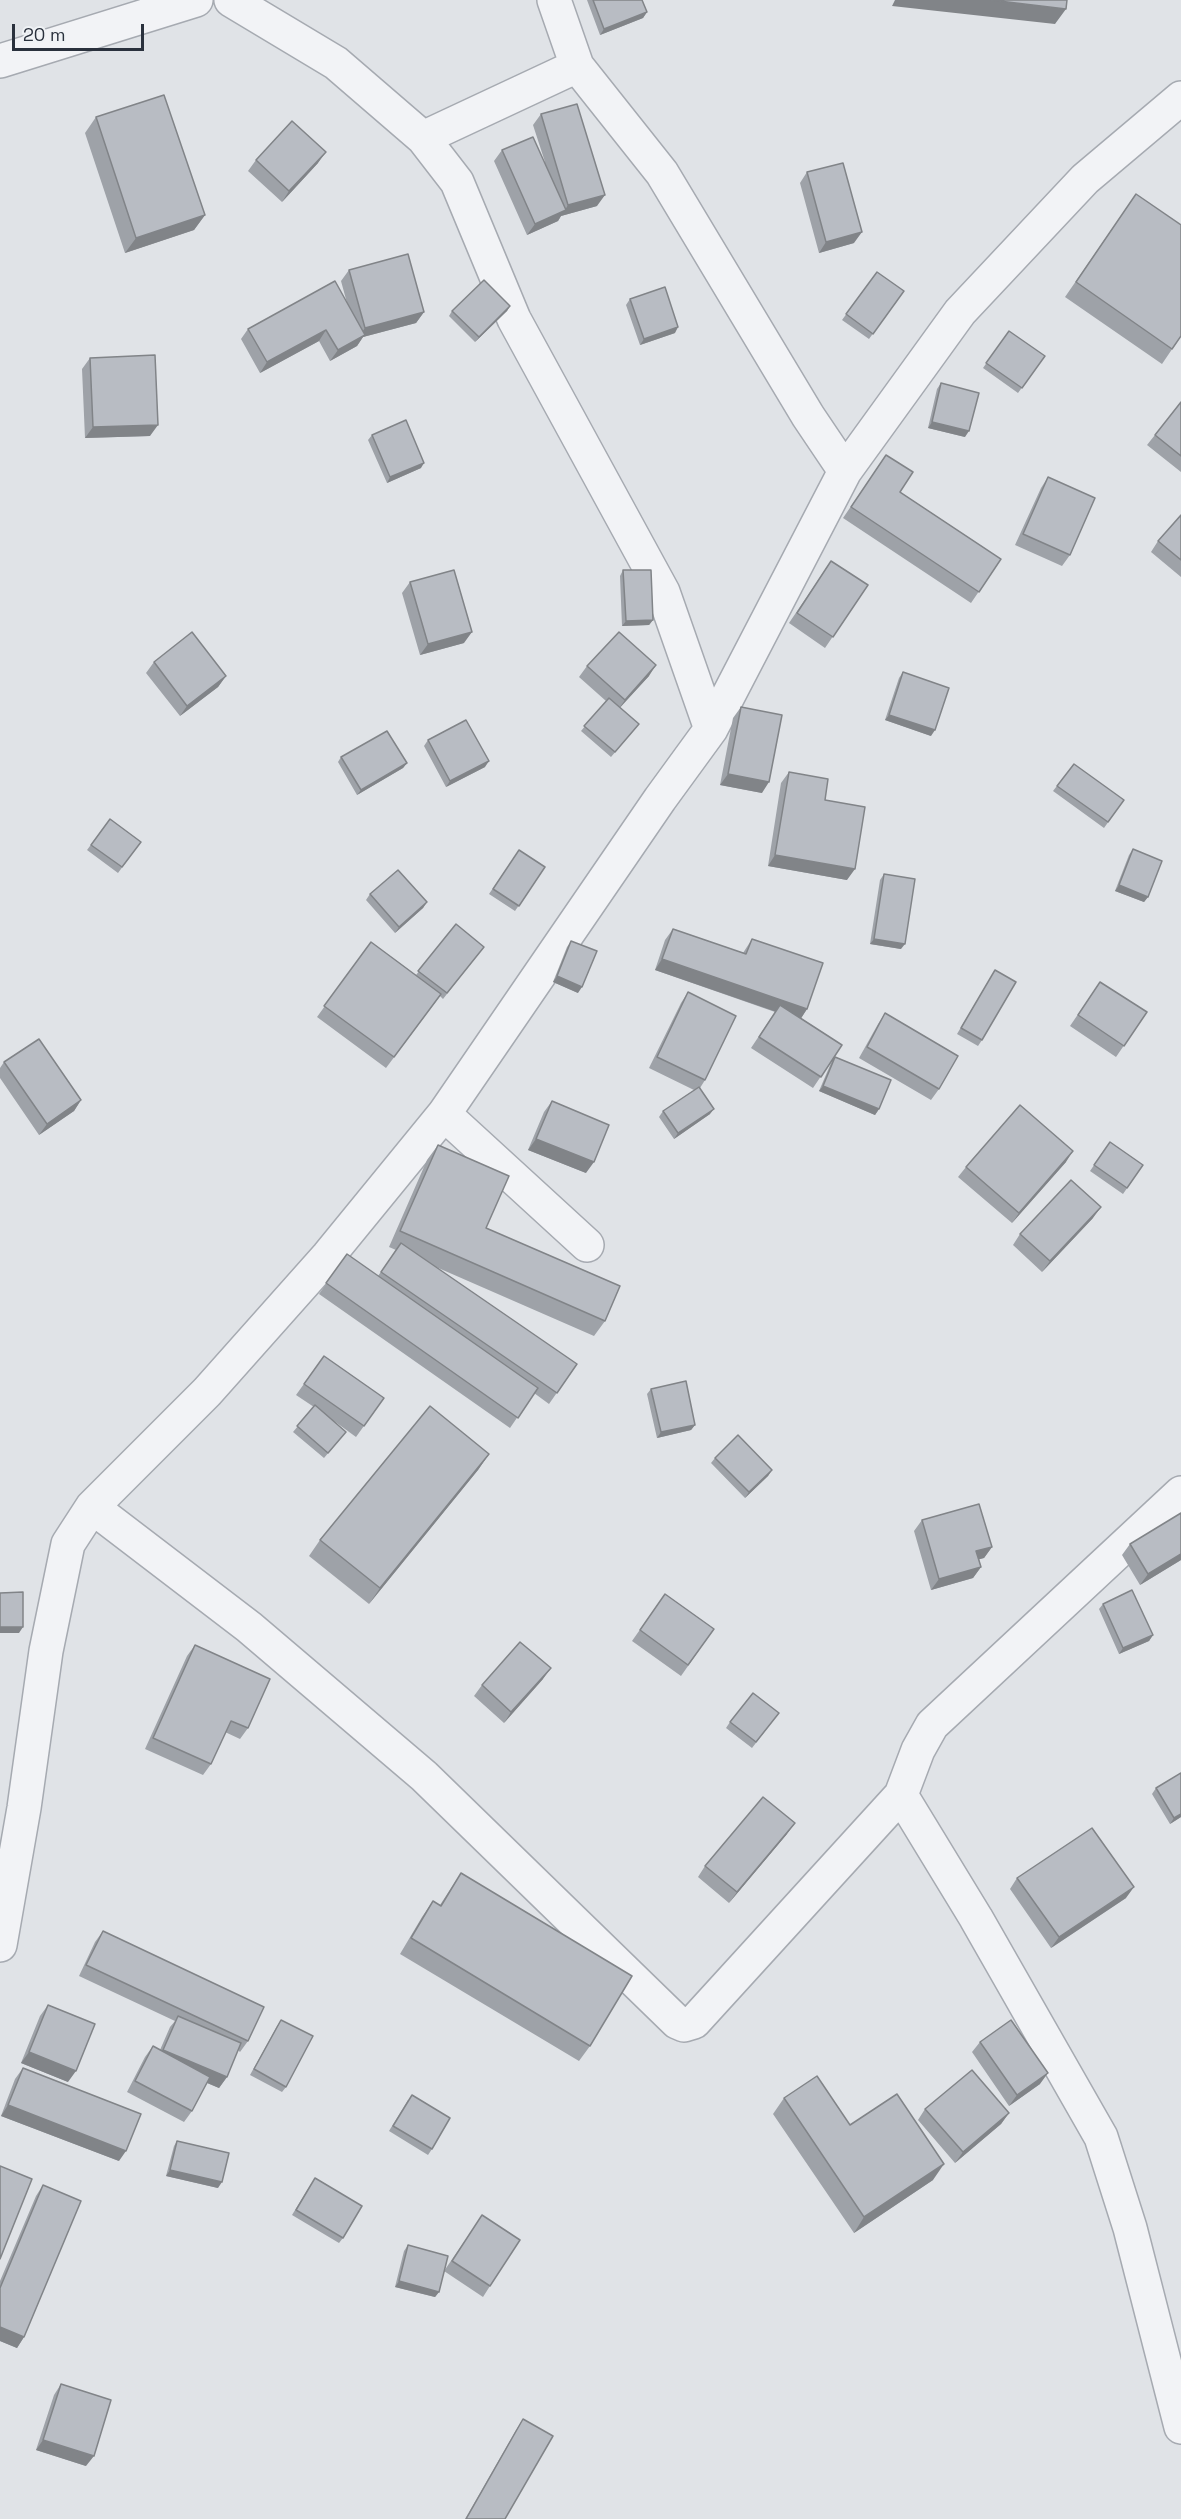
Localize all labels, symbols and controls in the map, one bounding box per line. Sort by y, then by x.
scale bar [15,12,147,50]
text: 20 m [23,23,66,46]

